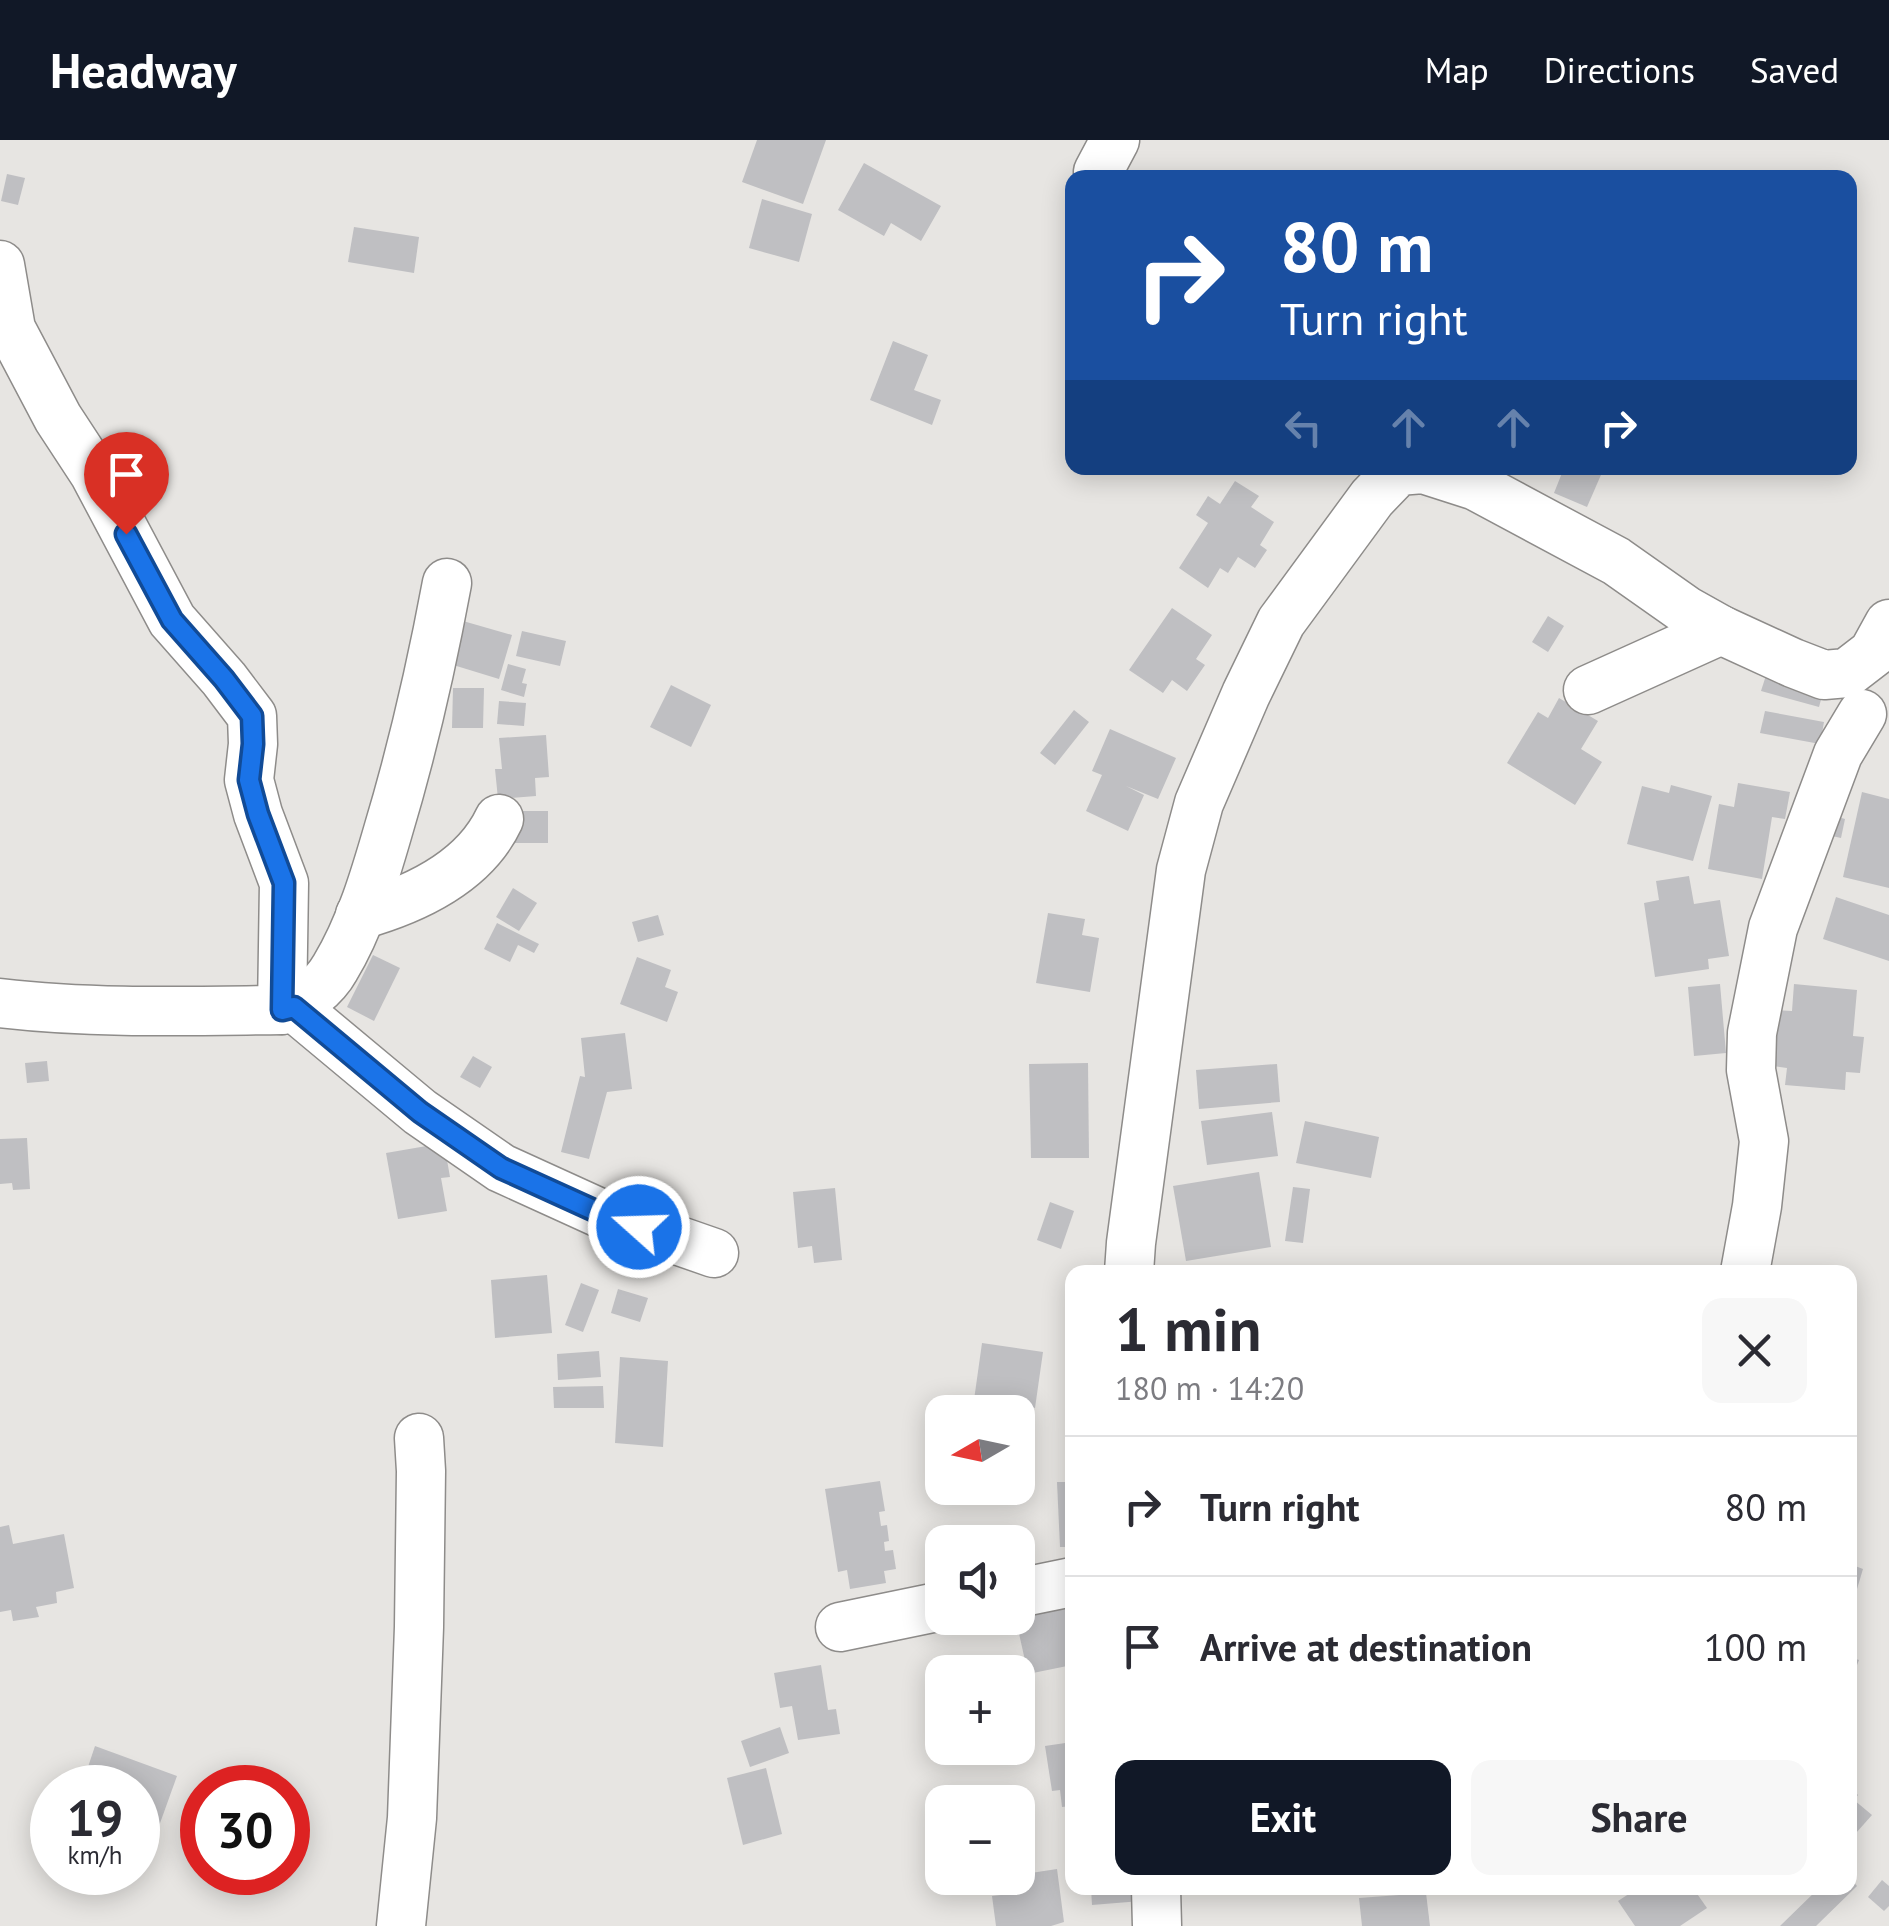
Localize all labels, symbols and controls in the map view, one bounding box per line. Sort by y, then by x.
text: Headway [50,39,237,101]
text: Map [1425,47,1489,93]
text: Directions [1544,47,1695,93]
text: Saved [1750,47,1839,93]
text: 80 m [1280,201,1433,291]
icon: right [1115,210,1245,340]
text: Turn right [1280,289,1468,347]
icon: left [1276,400,1331,455]
icon: ahead [1381,400,1436,455]
icon: ahead [1486,400,1541,455]
icon: right [1591,400,1646,455]
pin [84,432,169,535]
icon: arrive [99,447,154,502]
position arrow [587,1175,691,1279]
text: 1 min [1115,1290,1261,1368]
button: close [1702,1298,1807,1403]
text: 180 m · 14:20 [1115,1367,1304,1409]
north arrow [925,1395,1035,1505]
map controls [925,1395,1035,1895]
icon: right [1115,1479,1170,1534]
text: Turn right [1200,1482,1360,1531]
text: 80 m [1725,1482,1807,1531]
button: sound [925,1525,1035,1635]
icon: arrive [1115,1619,1170,1674]
text: Arrive at destination [1200,1622,1532,1671]
text: 100 m [1704,1622,1807,1671]
button: + [925,1655,1035,1765]
button: Exit [1115,1760,1451,1875]
button: Share [1471,1760,1807,1875]
speed limit sign: 30 [180,1765,310,1895]
text: 19 [67,1785,123,1850]
button: − [925,1785,1035,1895]
text: km/h [68,1839,122,1871]

